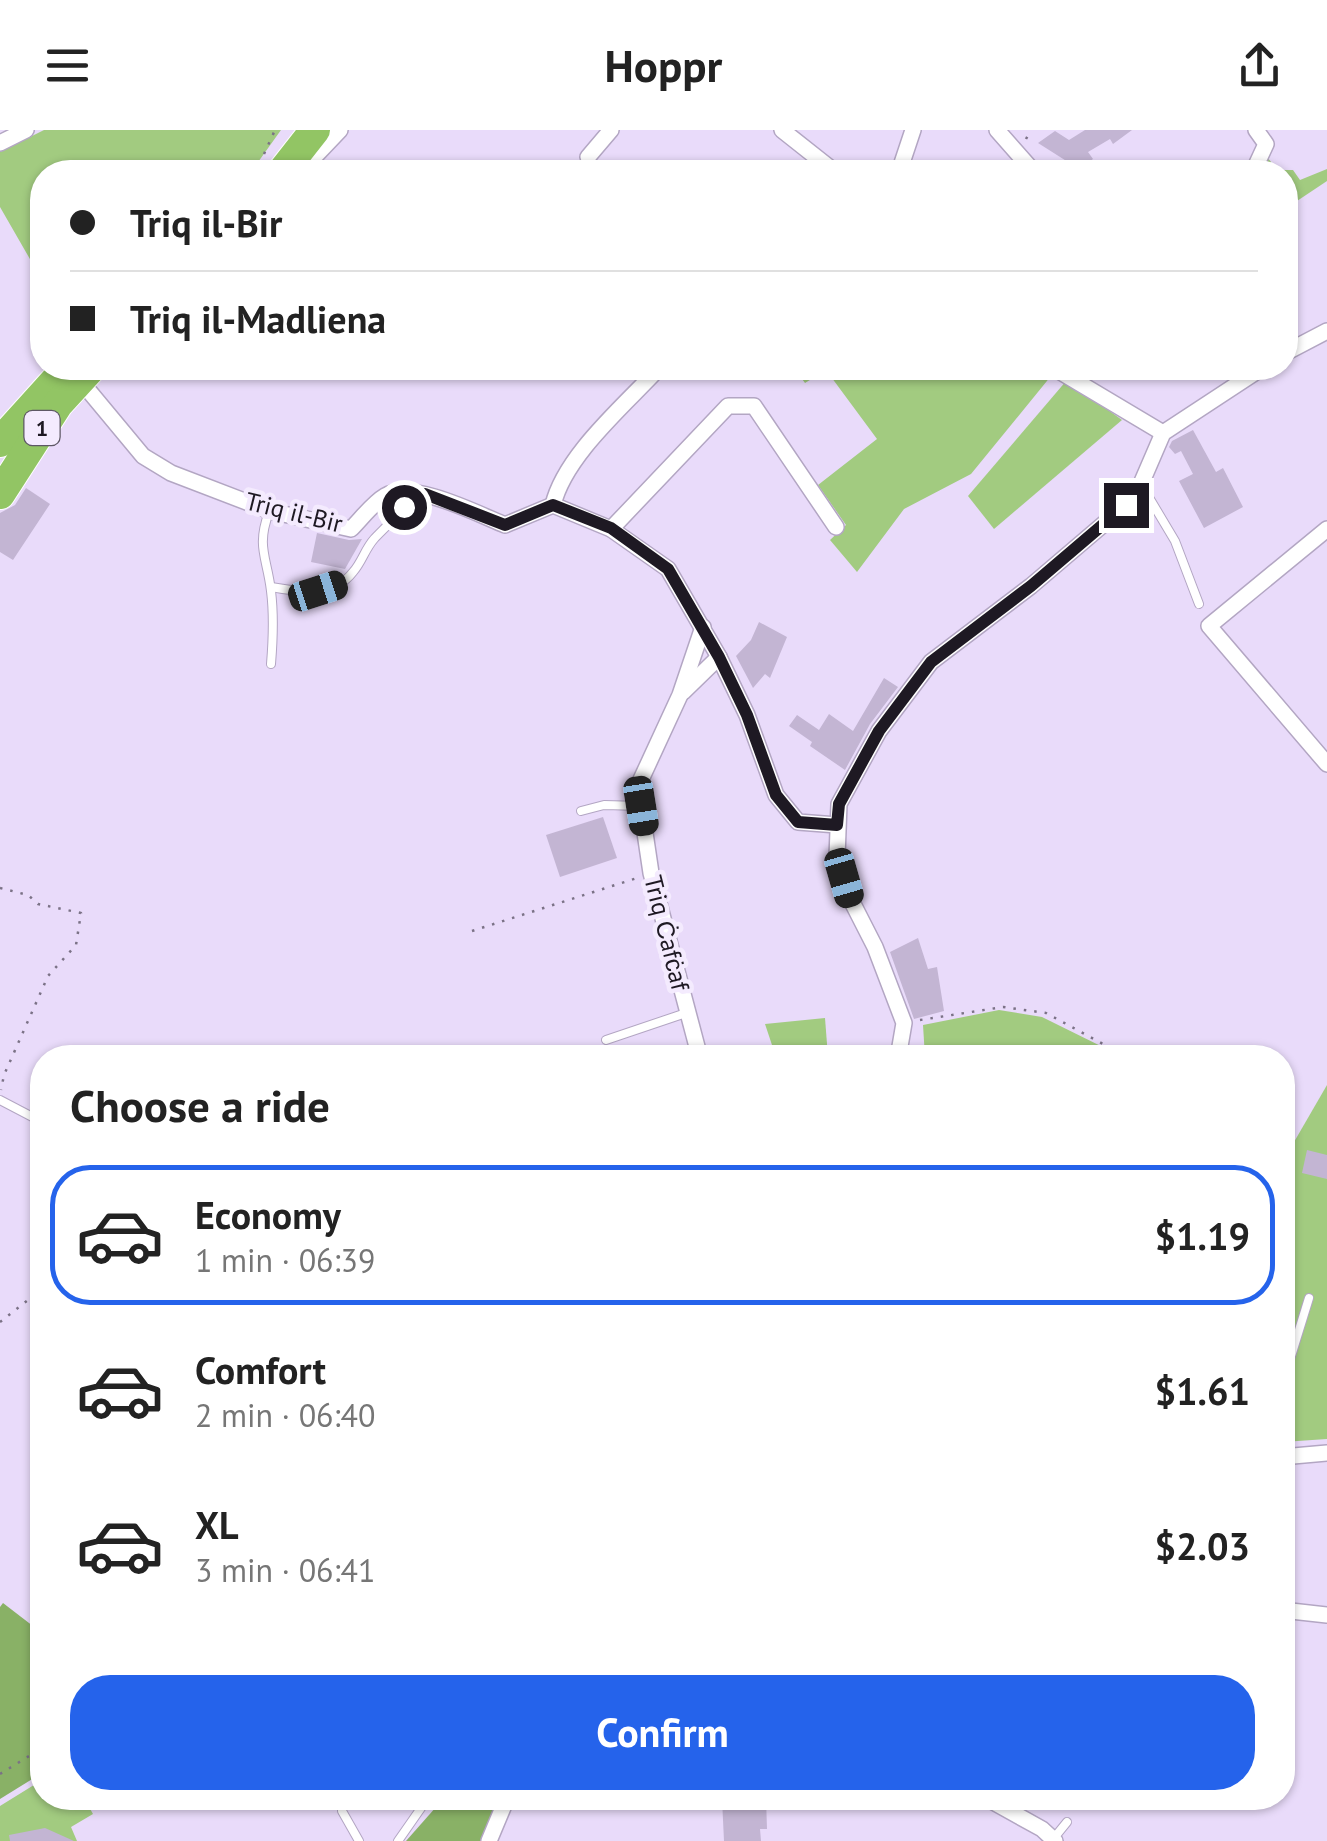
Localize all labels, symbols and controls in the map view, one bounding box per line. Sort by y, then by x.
text: Hoppr [605,36,722,94]
icon: menu [40,38,95,93]
icon: share [1232,38,1287,93]
text: Triq il-Bir [130,198,282,247]
text: Triq il-Madliena [130,294,386,343]
road number: 1 [24,411,60,445]
route end [1104,483,1149,528]
street label: Triq il-Bir [242,484,347,540]
route start [382,485,427,530]
car [285,567,351,615]
car [621,774,661,838]
car [821,845,867,911]
street label: Triq Ċafċaf [637,872,697,995]
text: Choose a ride [70,1076,330,1134]
icon: car [75,1190,165,1280]
text: Economy [195,1190,341,1239]
text: $1.19 [1154,1211,1250,1260]
text: 1 min · 06:39 [195,1239,375,1281]
icon: car [75,1345,165,1435]
text: Comfort [195,1345,326,1394]
text: $1.61 [1154,1366,1250,1415]
text: 2 min · 06:40 [195,1394,375,1436]
icon: car [75,1500,165,1590]
text: XL [195,1500,239,1549]
text: $2.03 [1154,1521,1250,1570]
text: 3 min · 06:41 [195,1549,375,1591]
button: Confirm [70,1675,1255,1790]

